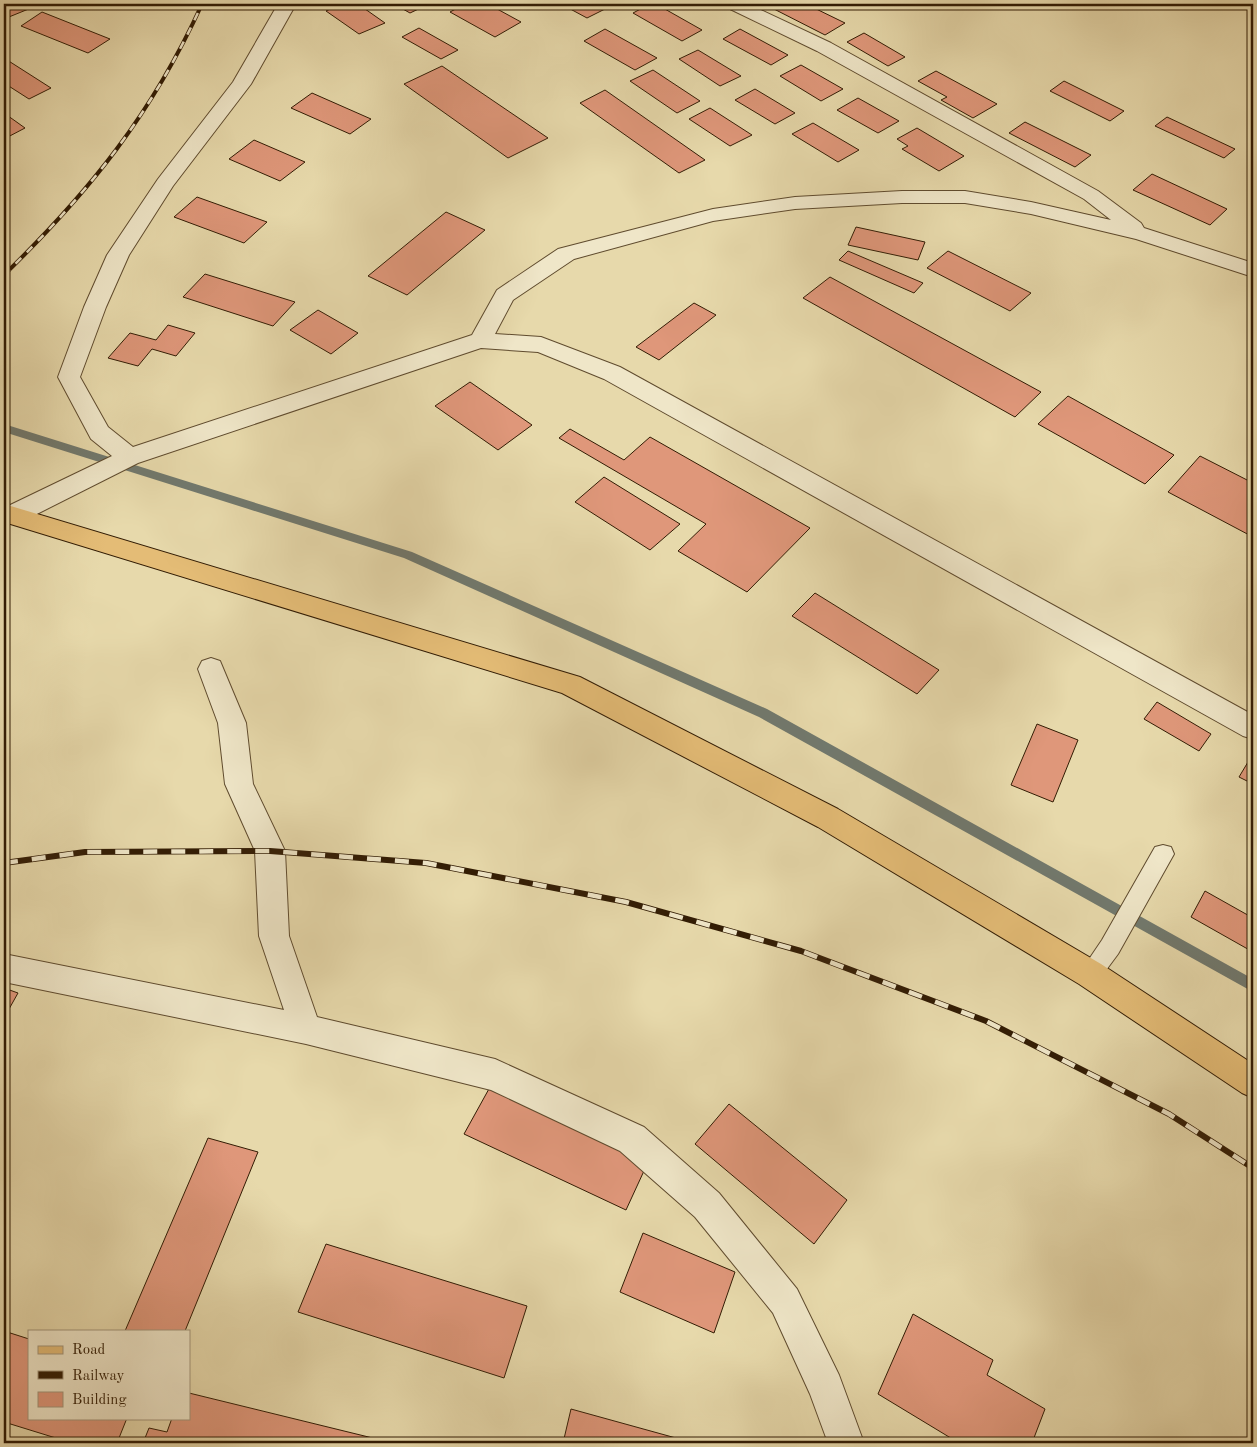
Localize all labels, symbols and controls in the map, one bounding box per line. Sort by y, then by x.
legend [28,1330,190,1420]
text: Road [72,1343,106,1358]
text: Railway [72,1369,125,1384]
text: Building [72,1393,127,1408]

